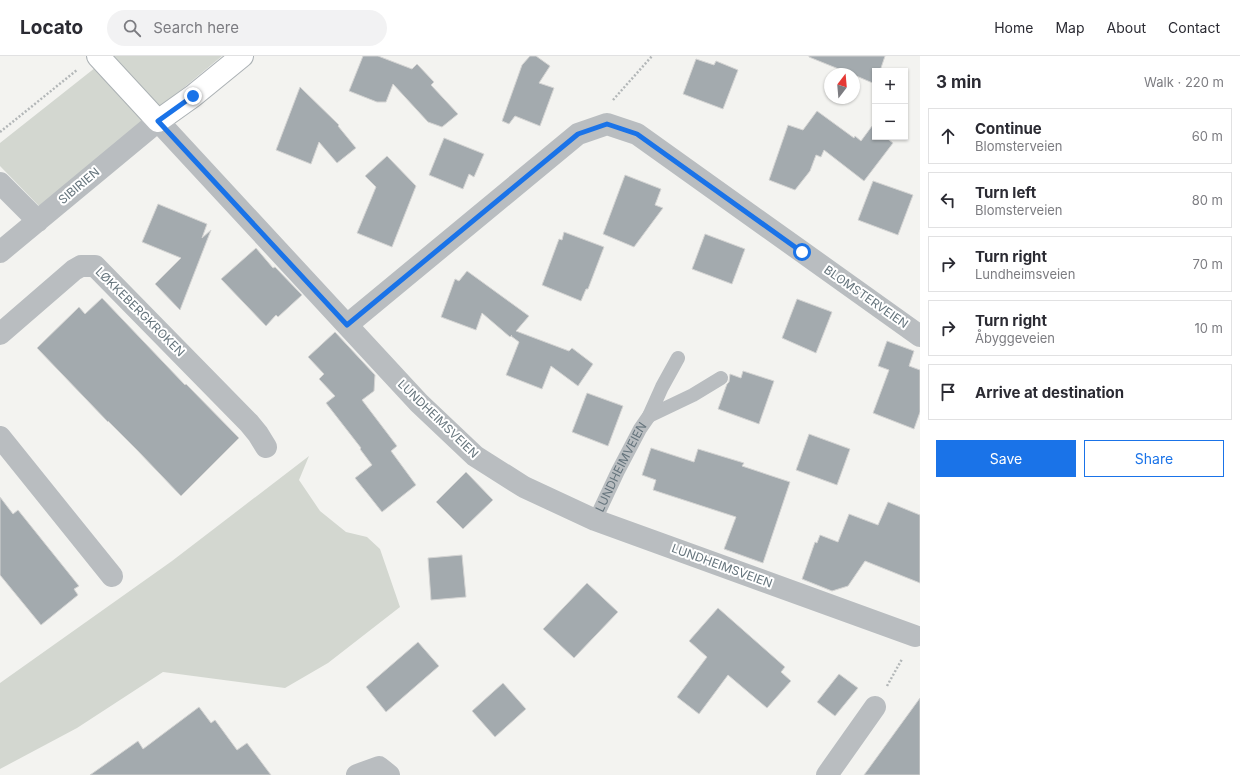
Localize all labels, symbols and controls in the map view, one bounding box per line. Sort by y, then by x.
search box [107,10,387,46]
text: Locato [20,16,83,39]
icon: search [121,17,143,39]
text: Search here [153,18,239,37]
text: Home [994,19,1033,36]
text: Map [1055,19,1085,36]
text: About [1107,19,1146,36]
text: Contact [1168,19,1220,36]
north arrow [824,68,860,104]
map controls [872,68,908,140]
button: + [872,68,908,104]
text: 3 min [936,72,982,92]
text: Walk · 220 m [1144,74,1224,90]
route end [184,87,202,105]
button: − [872,104,908,140]
text: Continue [975,119,1042,138]
icon: ahead [937,125,959,147]
text: 60 m [1192,128,1223,144]
text: Blomsterveien [975,138,1063,154]
street label: SIBIRIEN [55,164,102,207]
text: Turn left [975,183,1036,202]
icon: left [937,189,959,211]
text: 80 m [1192,192,1223,208]
text: Blomsterveien [975,202,1063,218]
route start [793,243,811,261]
text: Turn right [975,247,1047,266]
icon: right [937,253,959,275]
text: 70 m [1193,256,1223,272]
street label: BLOMSTERVEIEN [821,262,911,331]
street label: LØKKEBERGKROKEN [93,264,188,359]
text: Lundheimsveien [975,266,1075,282]
text: Turn right [975,311,1047,330]
icon: right [937,317,959,339]
text: 10 m [1194,320,1223,336]
text: Åbyggeveien [975,330,1055,346]
street label: LUNDHEIMSVEIEN [395,376,482,461]
icon: arrive [937,381,959,403]
text: Arrive at destination [975,383,1124,402]
street label: LUNDHEIMVEIEN [592,419,650,514]
button: Save [936,440,1076,477]
button: Share [1084,440,1224,477]
street label: LUNDHEIMSVEIEN [670,540,775,591]

